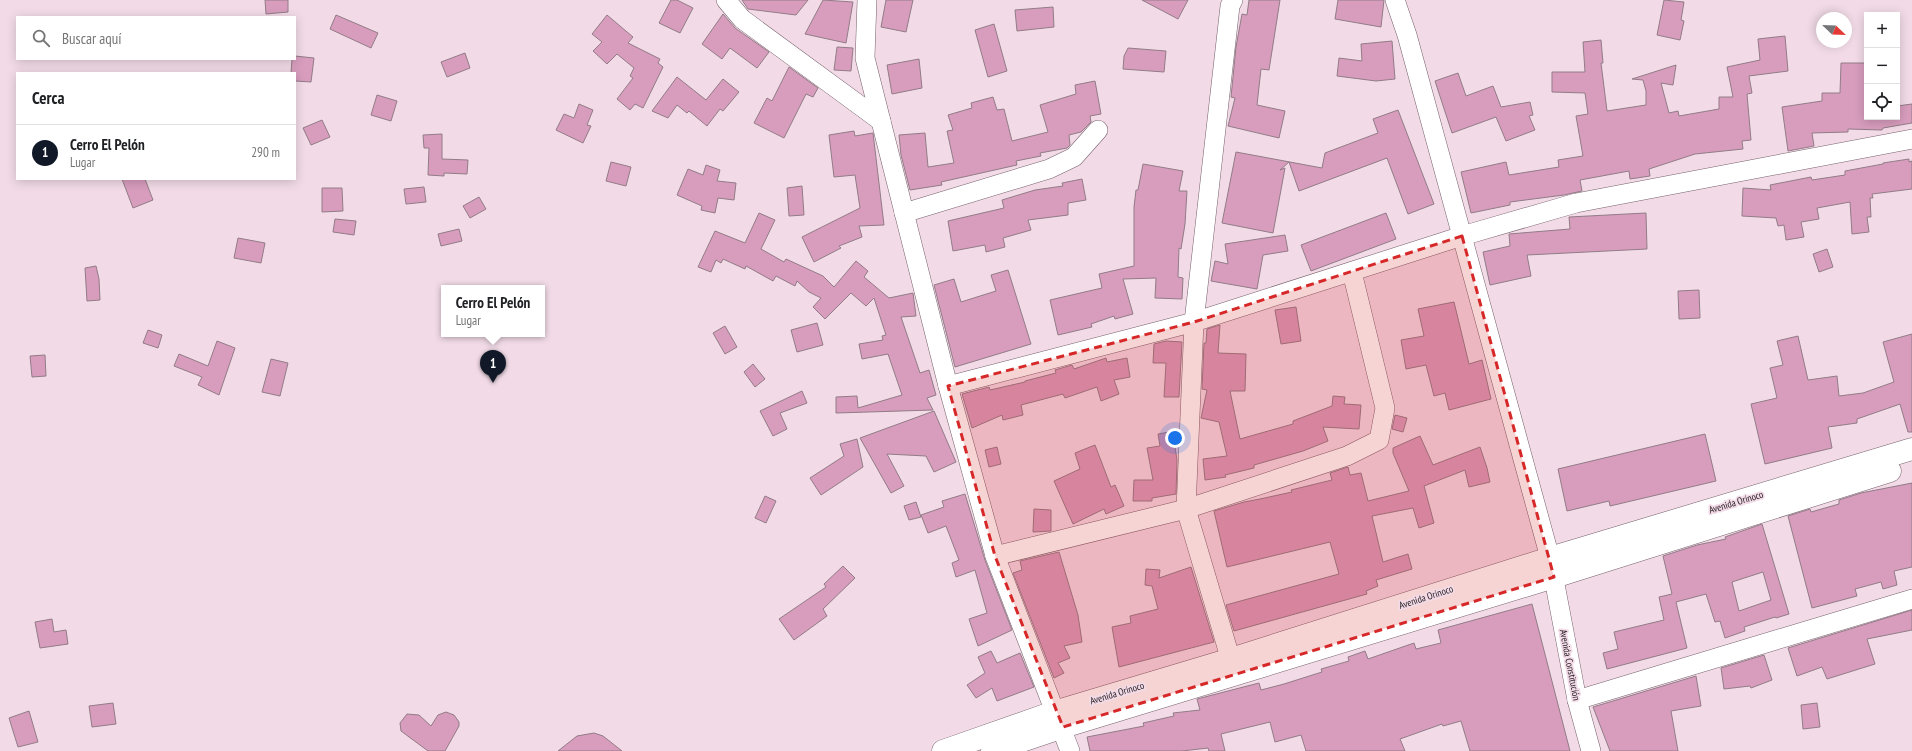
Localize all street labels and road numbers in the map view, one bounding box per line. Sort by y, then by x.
street label: Avenida Orinoco [1707,488,1765,516]
street label: Avenida Orinoco [1397,582,1455,612]
street label: Avenida Constitución [1557,628,1583,702]
street label: Avenida Orinoco [1088,679,1146,707]

